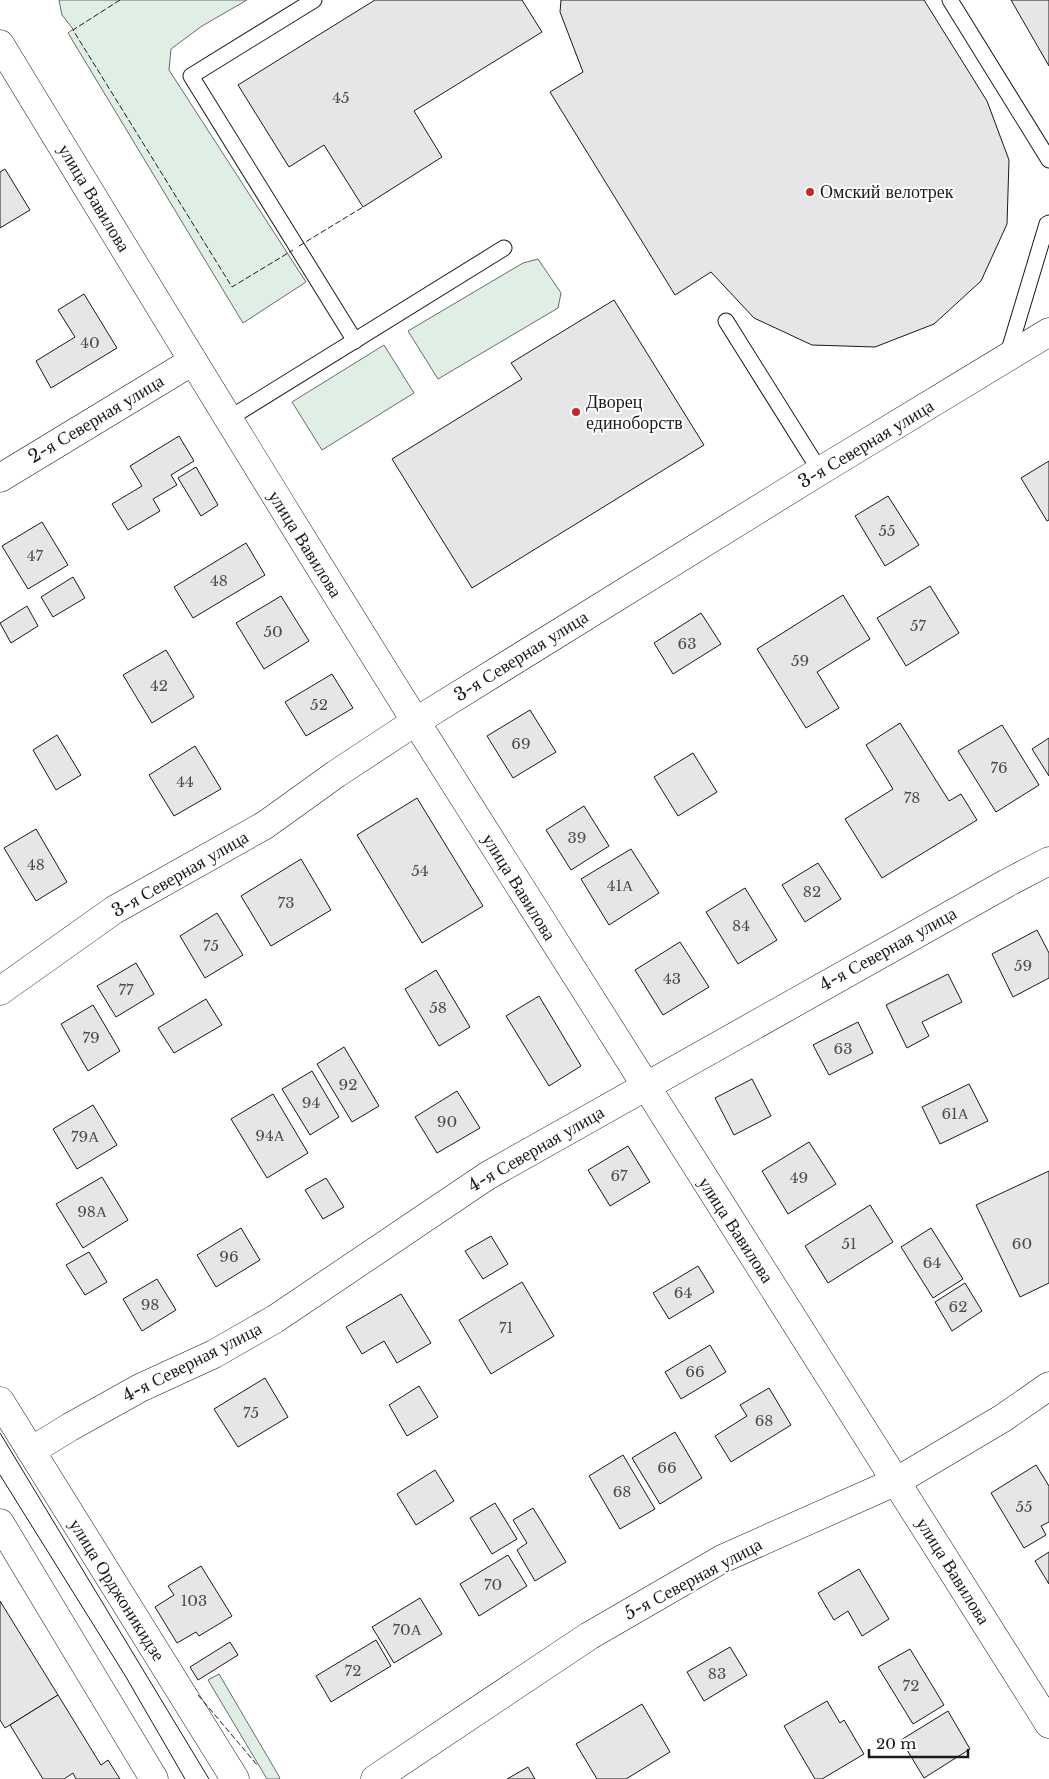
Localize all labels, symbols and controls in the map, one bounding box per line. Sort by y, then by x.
house number: 45 [332,88,350,107]
street label: улица Вавилова [53,140,135,256]
place label: Омский велотрек [820,181,954,203]
marker: Омский велотрек [804,186,816,198]
house number: 40 [80,333,100,352]
street label: 2-я Северная улица [24,370,168,468]
place label: Дворец единоборств [586,391,683,434]
street label: 3-я Северная улица [794,395,938,493]
marker: Дворец единоборств [570,406,582,418]
street label: улица Вавилова [263,486,347,602]
house number: 55 [878,521,896,540]
house number: 47 [27,546,44,565]
house number: 48 [210,571,228,590]
street label: 3-я Северная улица [450,606,592,706]
house number: 57 [910,616,926,635]
house number: 50 [263,622,283,641]
house number: 63 [678,634,696,653]
house number: 59 [791,651,809,670]
house number: 42 [150,676,168,695]
house number: 52 [310,695,328,714]
house number: 69 [511,734,531,753]
house number: 76 [990,758,1008,777]
house number: 44 [176,772,194,791]
house number: 78 [904,788,920,807]
street label: 3-я Северная улица [108,826,252,922]
house number: 39 [568,828,586,847]
street label: улица Вавилова [477,829,561,945]
house number: 48 [27,855,45,874]
house number: 54 [411,861,429,880]
house number: 41А [607,876,633,895]
house number: 82 [803,882,821,901]
house number: 73 [278,893,294,912]
street label: 4-я Северная улица [816,902,960,996]
house number: 84 [732,916,750,935]
house number: 75 [203,936,219,955]
house number: 59 [1014,956,1032,975]
house number: 43 [663,969,681,988]
house number: 77 [118,980,134,999]
house number: 58 [429,998,447,1017]
house number: 79 [82,1028,100,1047]
house number: 63 [834,1039,852,1058]
house number: 92 [339,1075,357,1094]
house number: 94 [302,1093,320,1112]
street label: 4-я Северная улица [464,1101,608,1197]
house number: 61А [941,1104,969,1123]
house number: 90 [437,1112,457,1131]
house number: 94А [255,1126,285,1145]
house number: 79А [71,1127,99,1146]
house number: 67 [610,1166,628,1185]
house number: 49 [790,1168,808,1187]
street label: улица Вавилова [694,1173,778,1287]
house number: 98А [77,1202,107,1221]
house number: 51 [841,1234,857,1253]
house number: 60 [1012,1234,1032,1253]
house number: 96 [219,1247,239,1266]
house number: 64 [923,1253,941,1272]
house number: 64 [674,1283,692,1302]
house number: 98 [141,1295,159,1314]
house number: 62 [949,1297,967,1316]
street label: 4-я Северная улица [119,1317,265,1407]
house number: 71 [499,1318,513,1337]
house number: 66 [685,1362,705,1381]
house number: 75 [243,1403,259,1422]
house number: 68 [755,1411,773,1430]
house number: 66 [657,1458,677,1477]
house number: 68 [613,1482,631,1501]
house number: 55 [1015,1497,1033,1516]
street label: улица Вавилова [911,1513,995,1629]
street label: улица Орджоникидзе [64,1515,170,1665]
street label: 5-я Северная улица [620,1533,766,1625]
house number: 70 [484,1575,502,1594]
house number: 103 [181,1591,207,1610]
house number: 70А [392,1620,422,1639]
house number: 72 [345,1661,361,1680]
house number: 83 [708,1664,726,1683]
house number: 72 [903,1676,919,1695]
scale bar [869,1726,968,1758]
text: 20 m [876,1734,916,1753]

